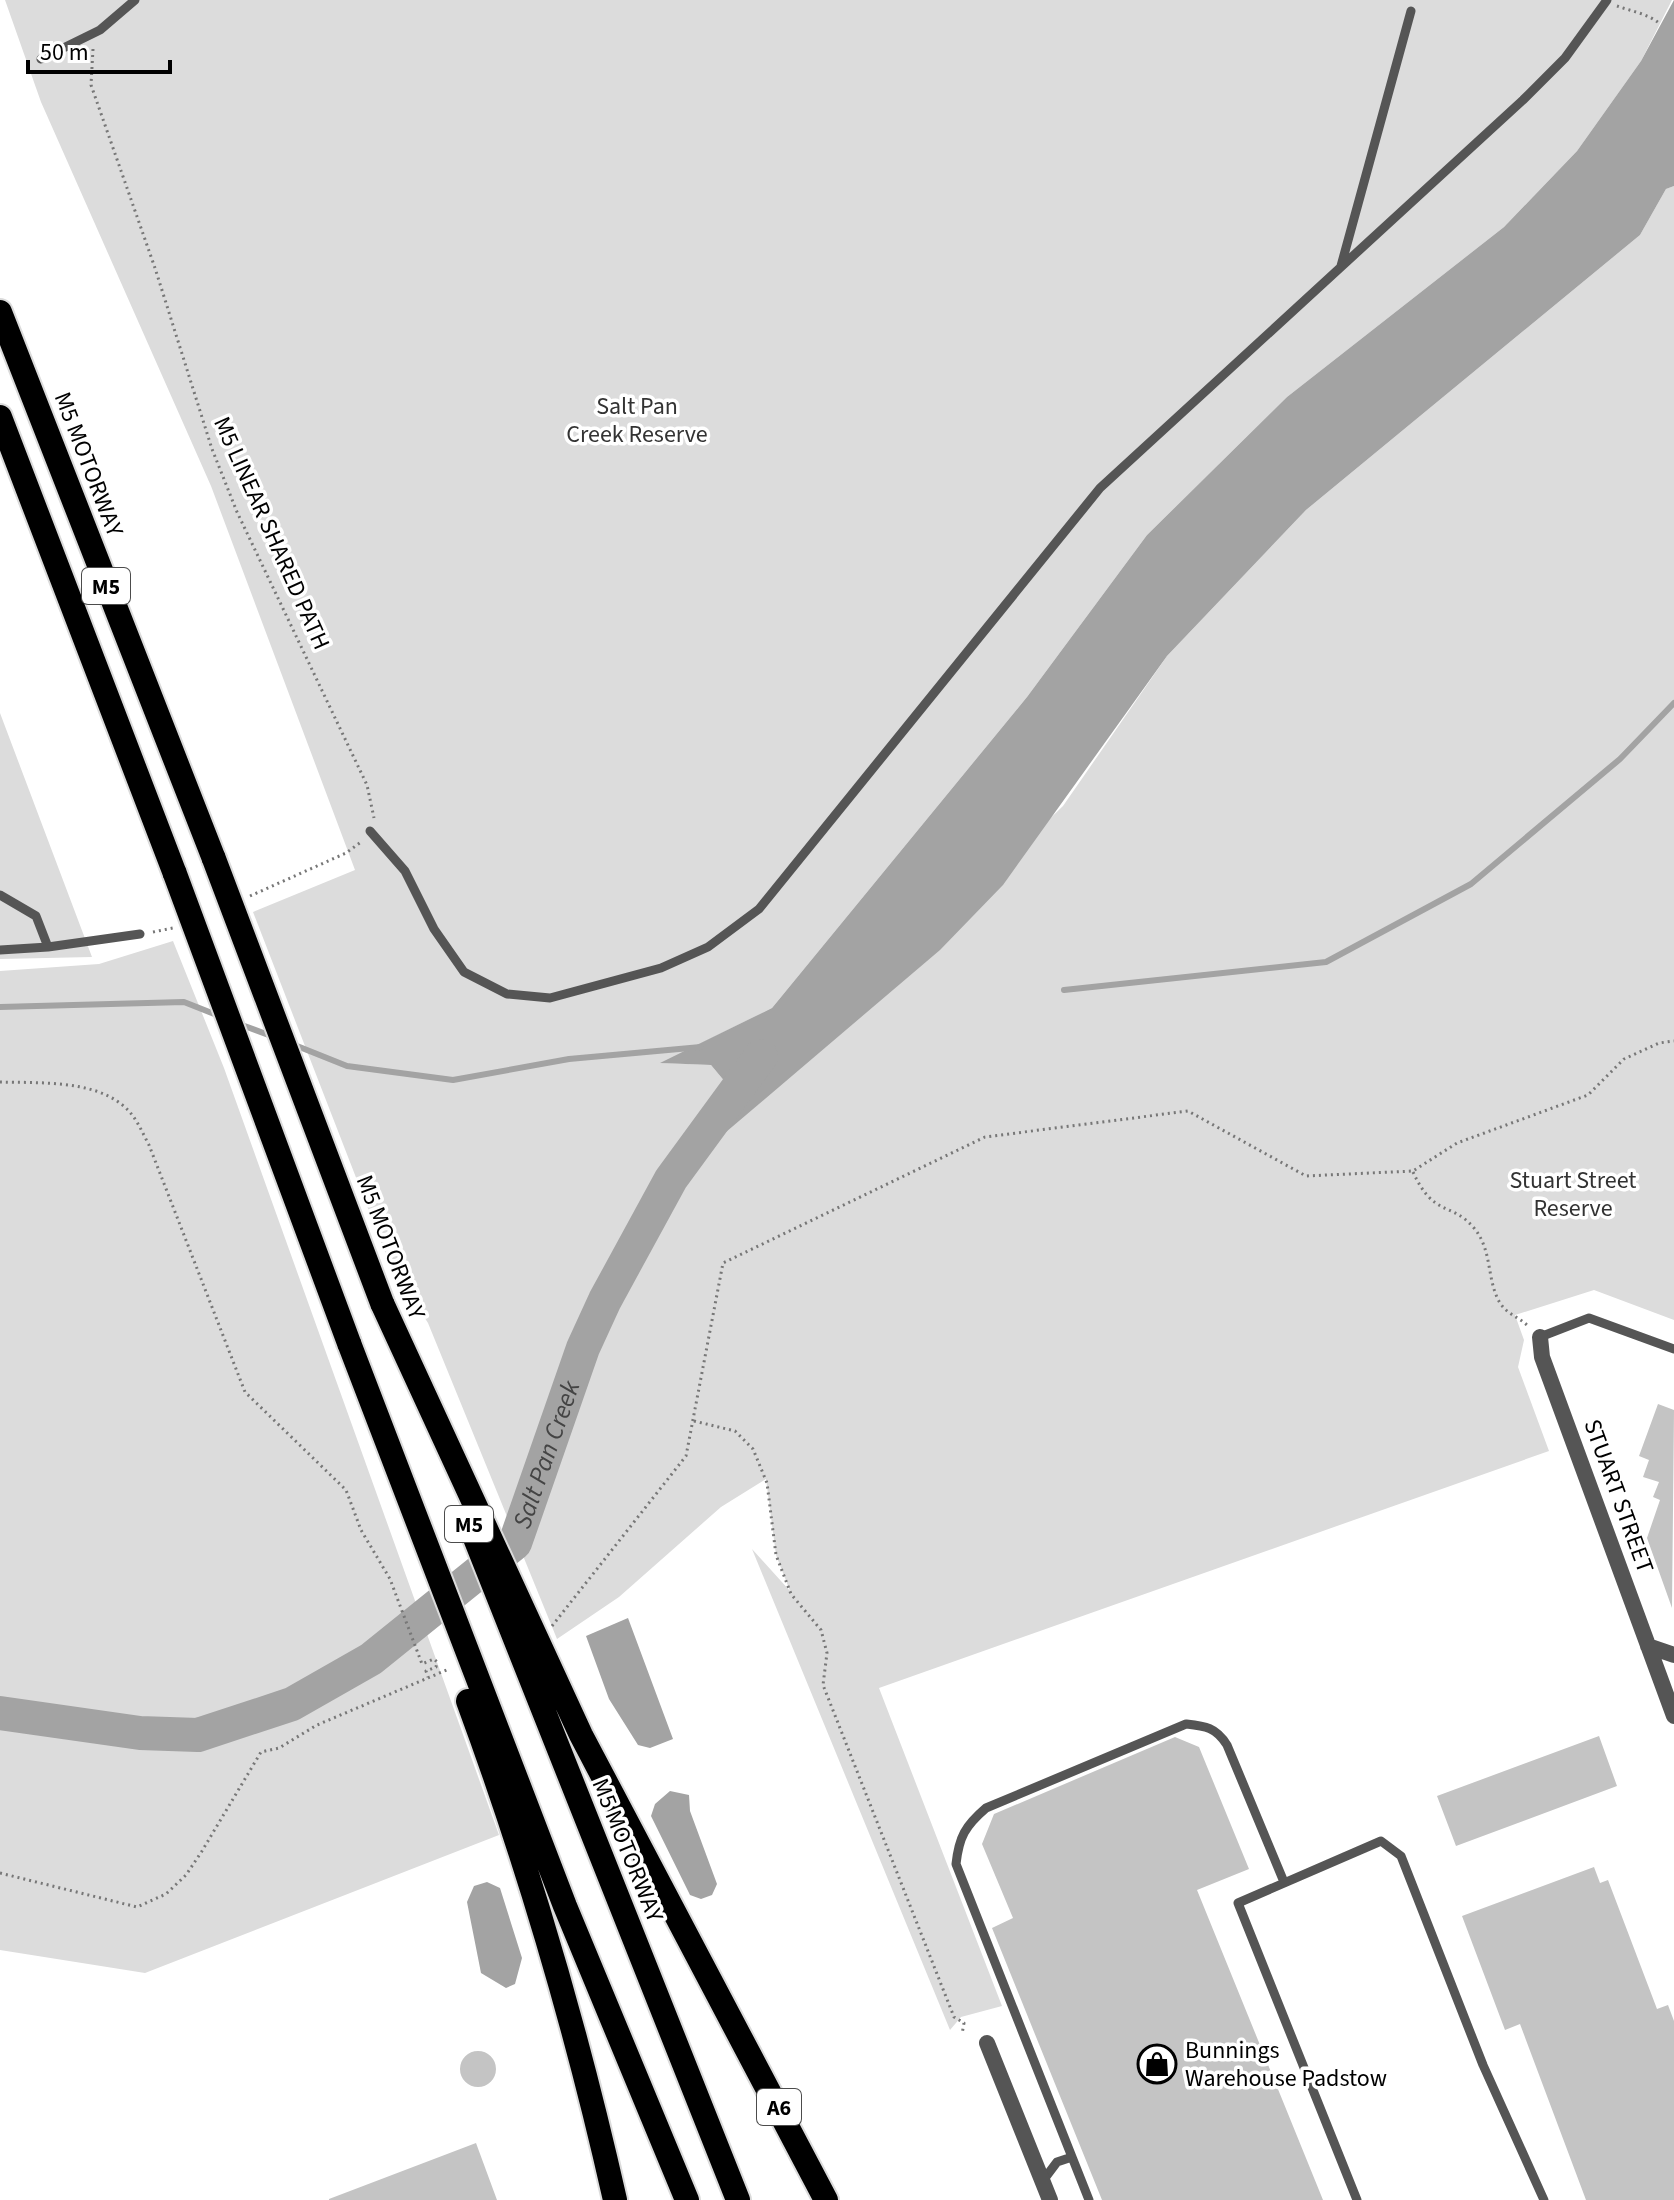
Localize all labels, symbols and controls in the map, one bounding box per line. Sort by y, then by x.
scale bar [28,24,170,74]
text: 50 m [40,35,89,70]
street label: M5 MOTORWAY [45,387,132,542]
park label: Salt Pan Creek Reserve [566,389,708,452]
street label: M5 LINEAR SHARED PATH [204,411,339,655]
road number: M5 [82,568,130,604]
park label: Stuart Street Reserve [1510,1163,1636,1226]
street label: M5 MOTORWAY [347,1170,434,1325]
water label: Salt Pan Creek [503,1375,589,1534]
street label: STUART STREET [1574,1414,1663,1578]
road number: M5 [445,1506,493,1542]
street label: M5 MOTORWAY [583,1773,672,1928]
place label: Bunnings Warehouse Padstow [1185,2033,1387,2096]
shop icon: Bunnings Warehouse Padstow [1136,2043,1178,2085]
road number: A6 [757,2089,801,2125]

